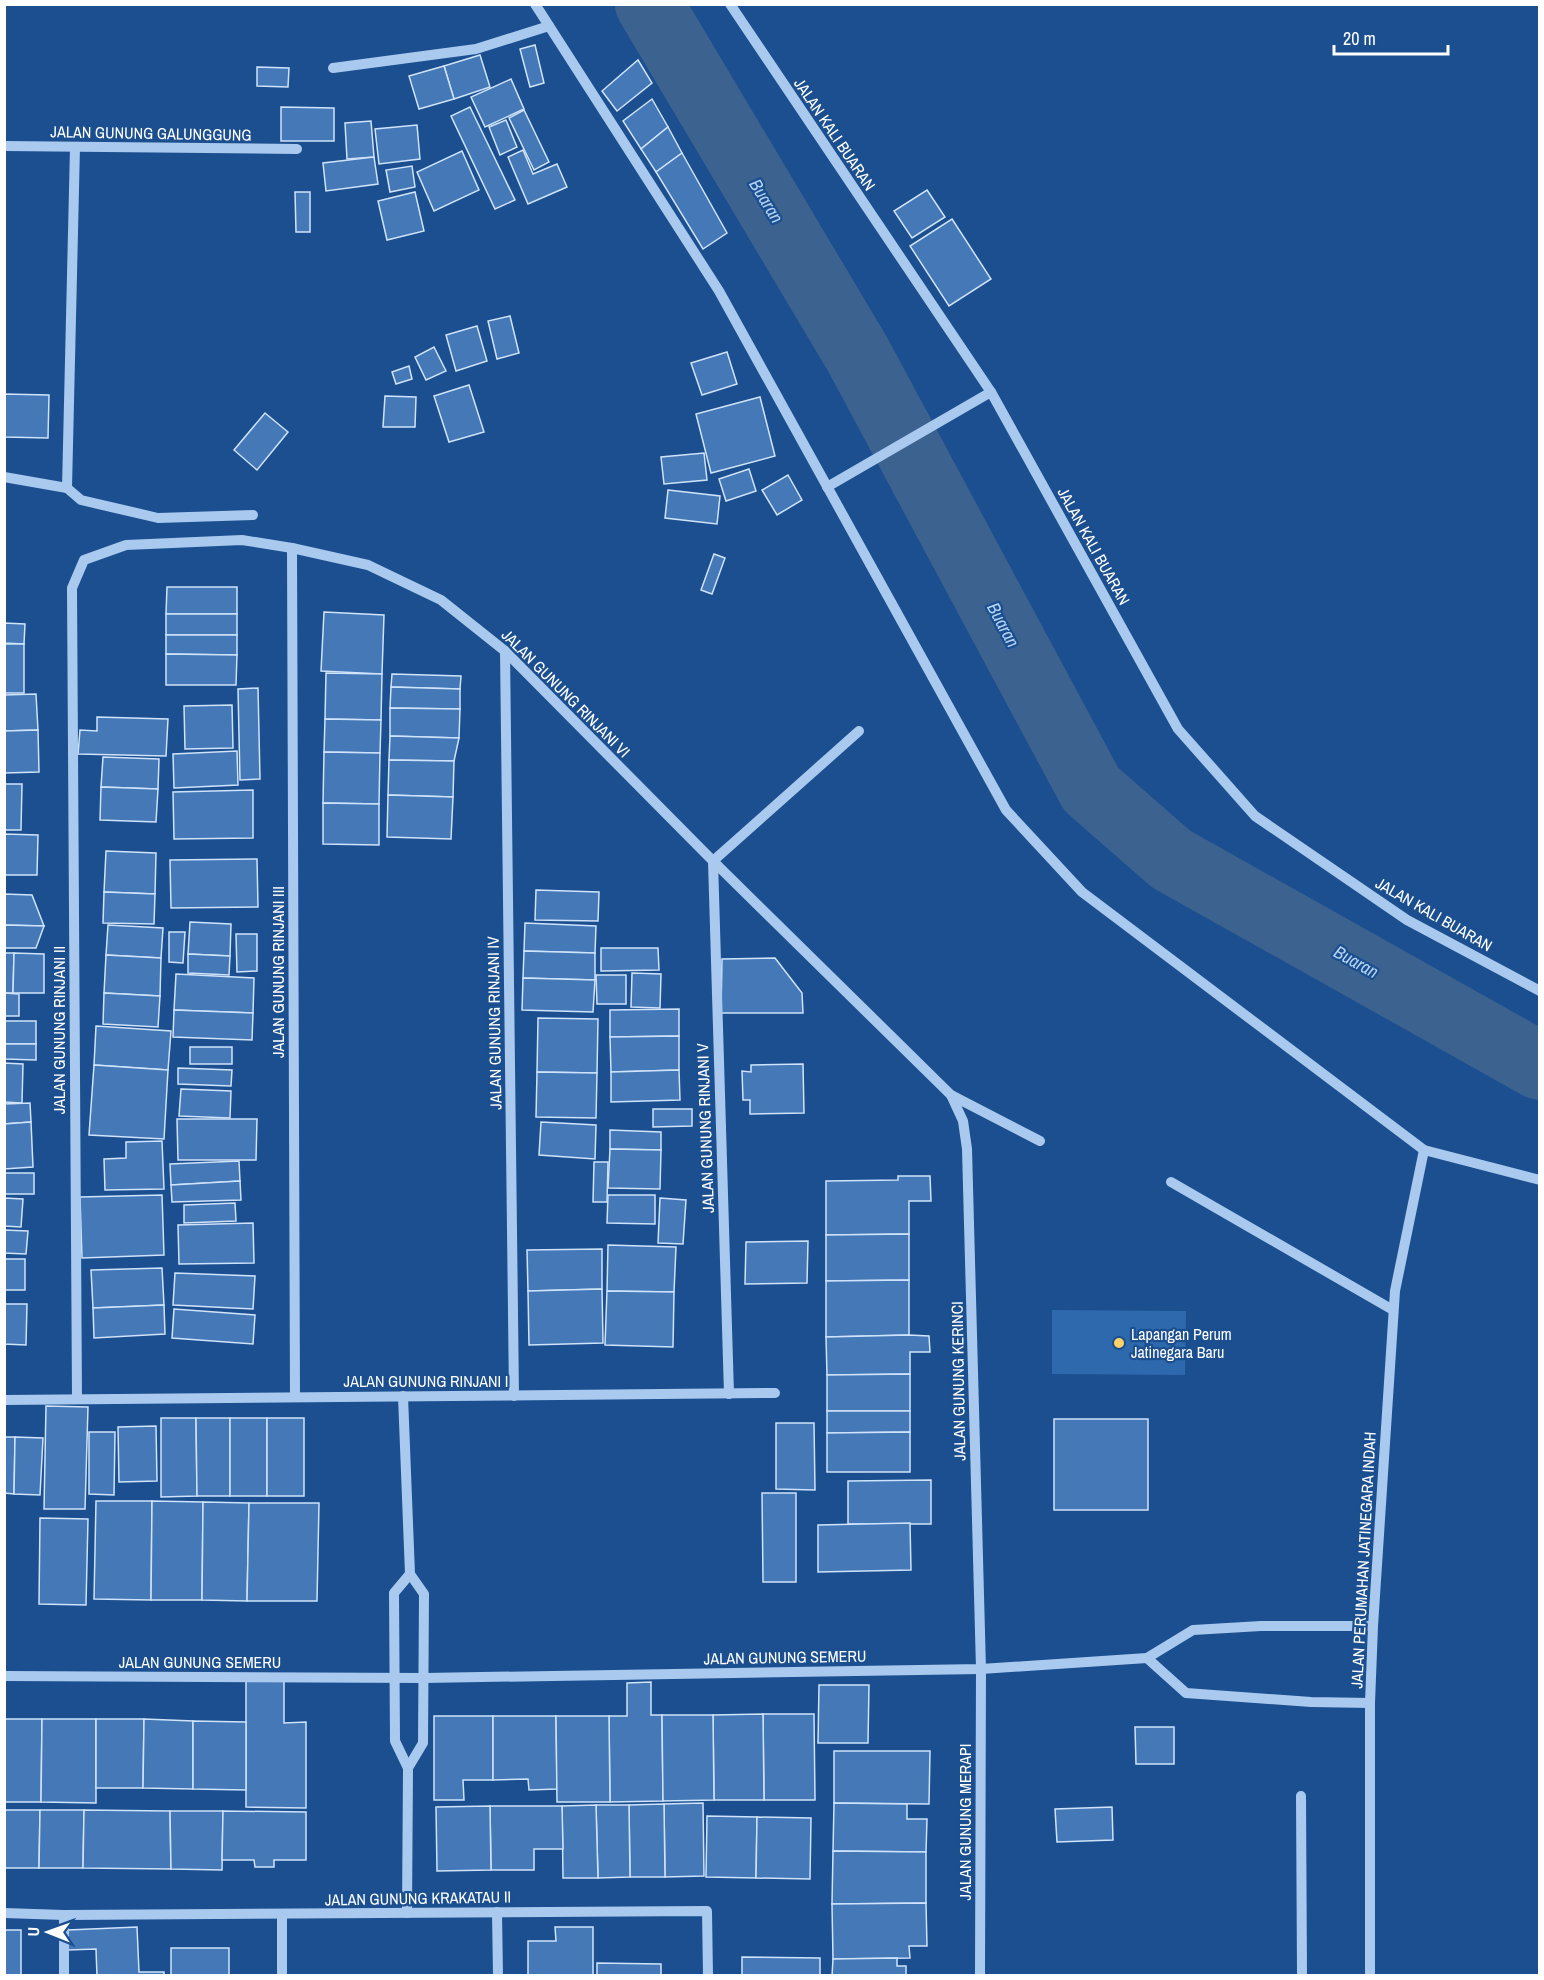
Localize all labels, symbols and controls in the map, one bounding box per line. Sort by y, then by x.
scale bar [1334,18,1448,56]
text: 20 m [1343,26,1376,51]
street label: JALAN KALI BUARAN [789,73,881,195]
street label: JALAN GUNUNG GALUNGGUNG [50,120,252,146]
water label: Buaran [743,174,789,228]
street label: JALAN KALI BUARAN [1053,483,1135,609]
water label: Buaran [981,598,1026,652]
street label: JALAN GUNUNG RINJANI VI [497,624,635,762]
street label: JALAN KALI BUARAN [1372,872,1496,956]
street label: JALAN GUNUNG RINJANI III [267,886,289,1058]
street label: JALAN GUNUNG RINJANI IV [481,936,507,1110]
water label: Buaran [1329,939,1383,984]
street label: JALAN GUNUNG RINJANI II [48,946,70,1114]
street label: JALAN GUNUNG RINJANI V [691,1042,719,1213]
street label: JALAN GUNUNG KERINCI [946,1301,970,1461]
place label: Lapangan Perum Jatinegara Baru [1131,1323,1232,1363]
marker: Lapangan Perum Jatinegara Baru [1112,1336,1126,1350]
street label: JALAN GUNUNG RINJANI I [344,1370,508,1392]
street label: JALAN PERUMAHAN JATINEGARA INDAH [1345,1431,1381,1689]
street label: JALAN GUNUNG SEMERU [704,1645,866,1669]
street label: JALAN GUNUNG SEMERU [119,1651,281,1673]
street label: JALAN GUNUNG MERAPI [954,1744,976,1900]
street label: JALAN GUNUNG KRAKATAU II [325,1885,511,1911]
north arrow [18,1902,78,1962]
text: U [22,1927,44,1937]

